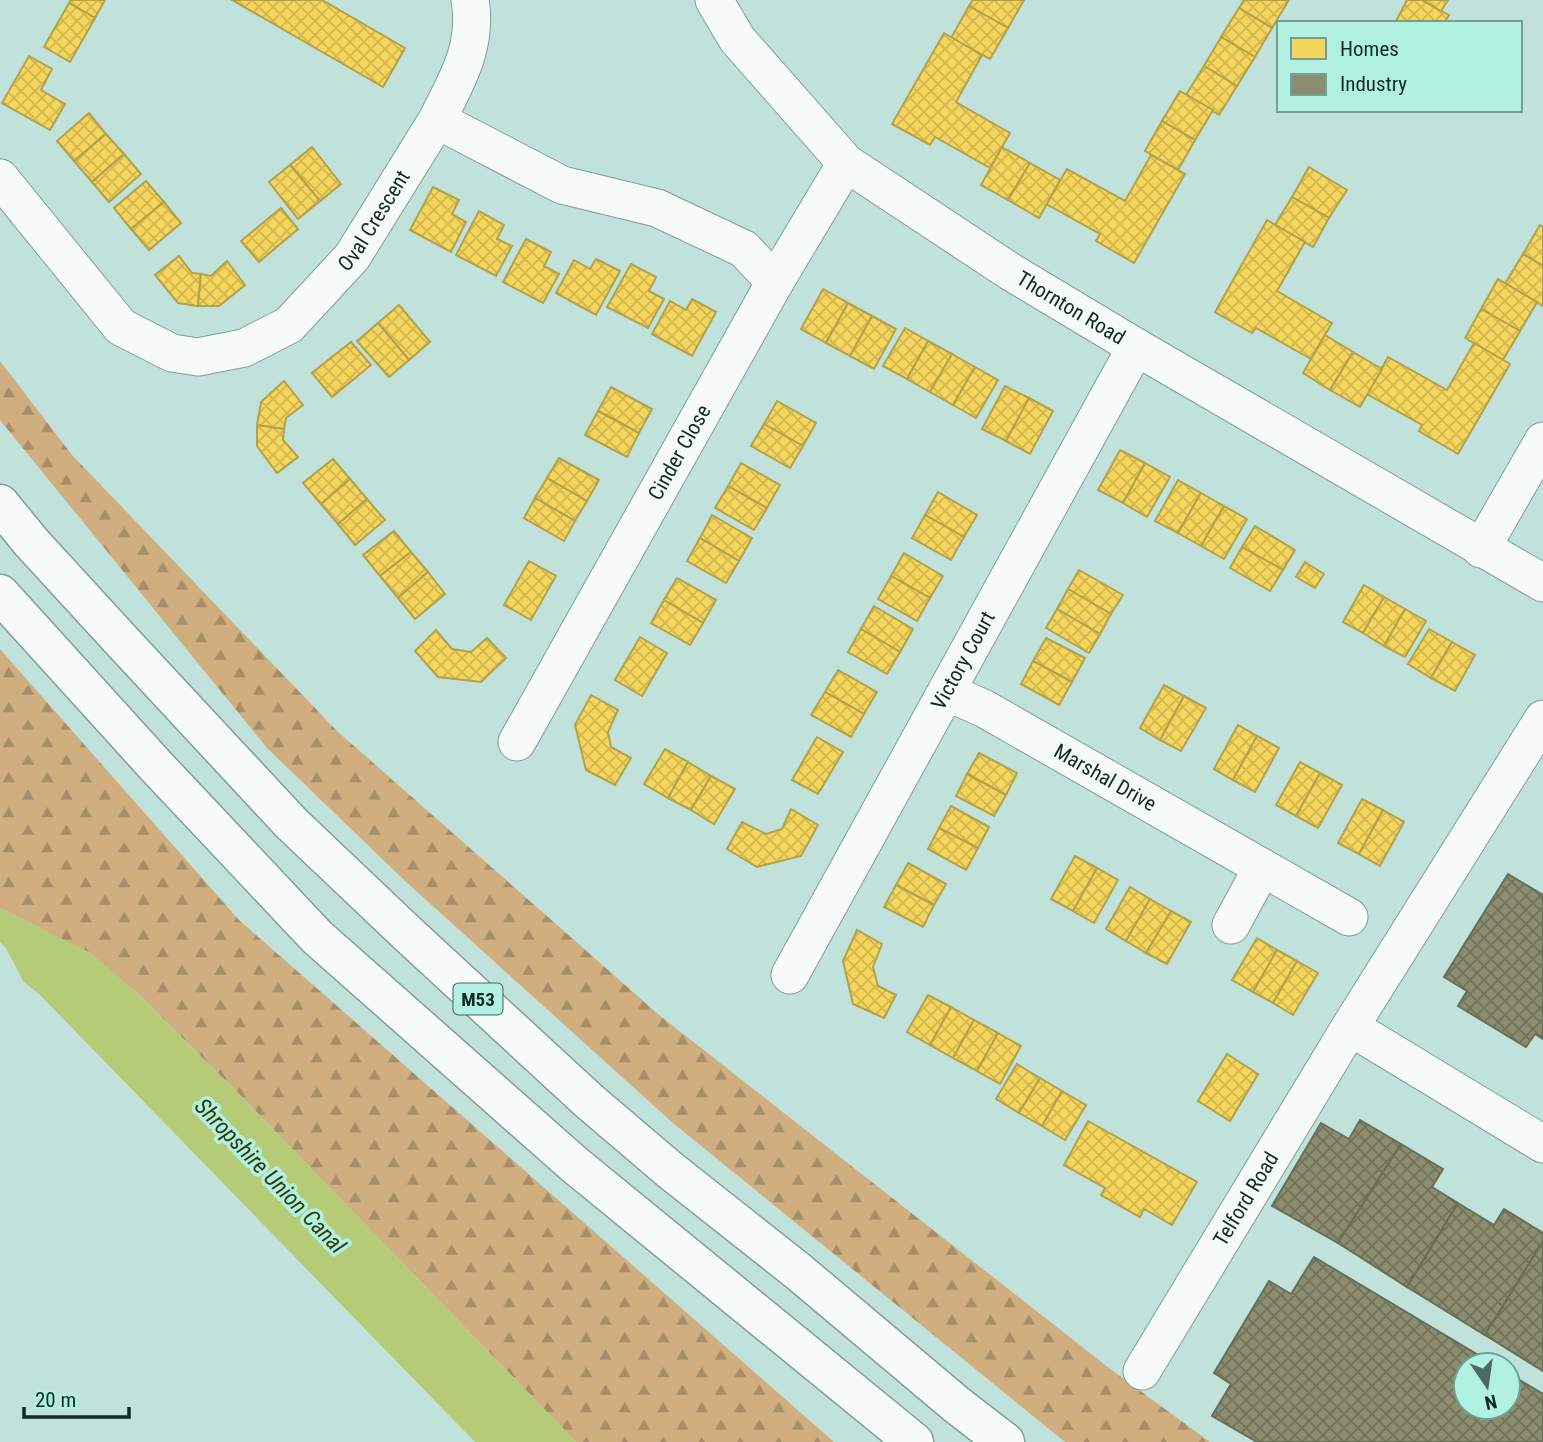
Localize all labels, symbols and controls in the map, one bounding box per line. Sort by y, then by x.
legend [1277,21,1522,112]
text: Homes [1340,37,1399,61]
text: Industry [1340,72,1407,96]
street label: Oval Crescent [333,166,415,276]
street label: Thornton Road [1012,266,1129,350]
street label: Cinder Close [643,401,716,504]
street label: Victory Court [926,607,1000,714]
street label: Marshal Drive [1050,739,1161,816]
road number: M53 [454,984,503,1015]
water label: Shropshire Union Canal [189,1093,352,1260]
street label: Telford Road [1208,1148,1284,1250]
north arrow [1452,1351,1522,1421]
scale bar [24,1376,130,1420]
text: 20 m [35,1388,76,1412]
text: N [1482,1390,1499,1415]

